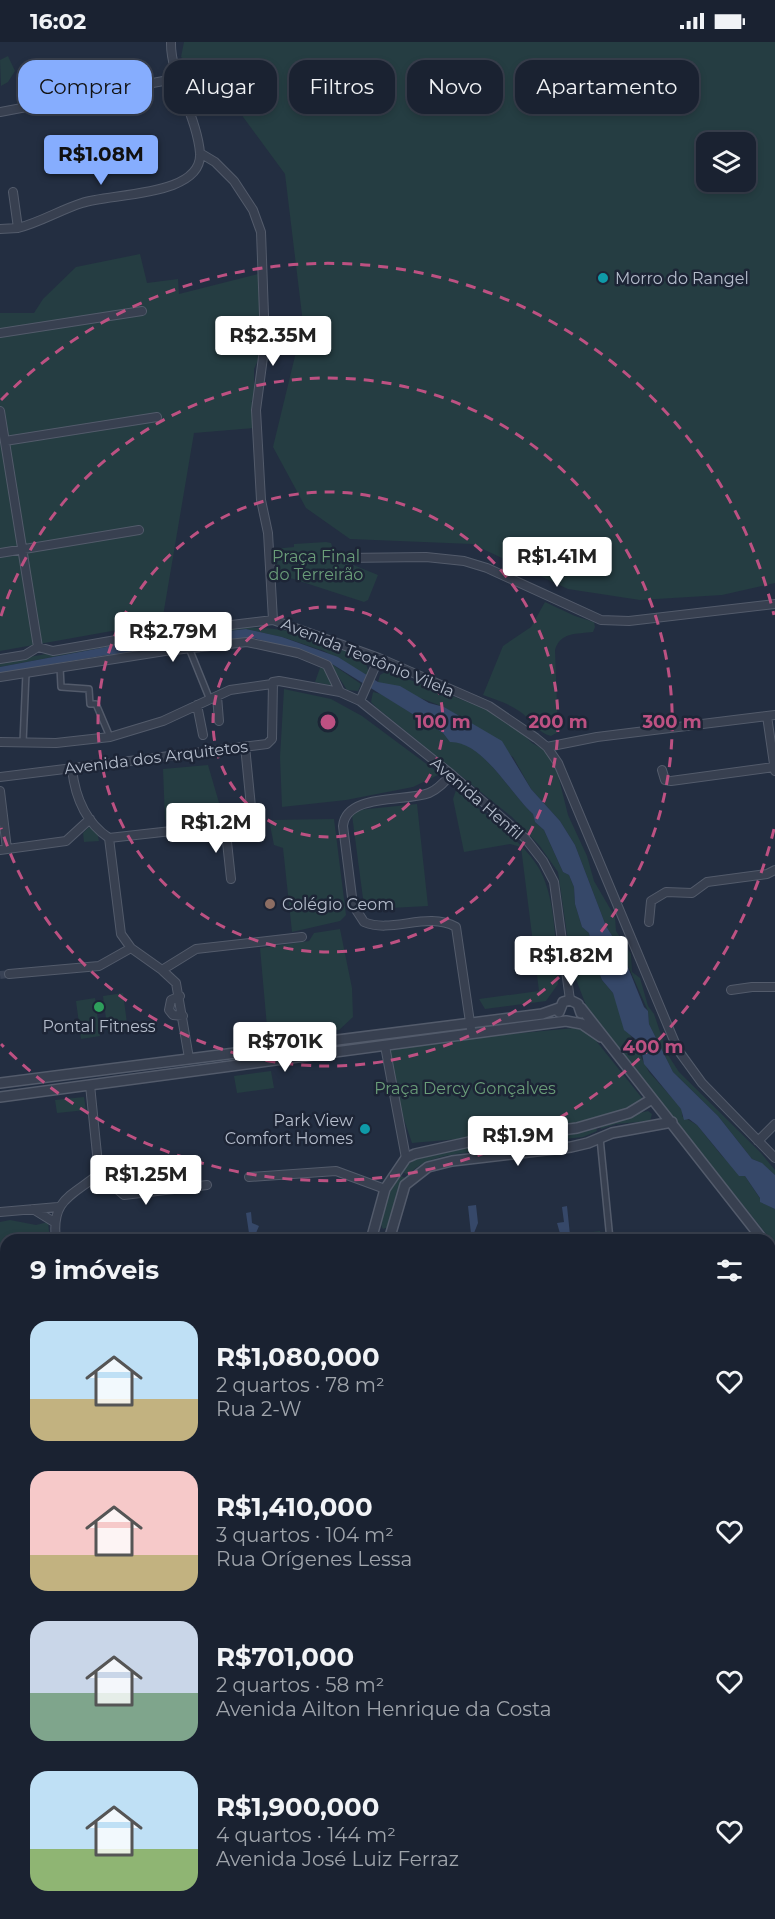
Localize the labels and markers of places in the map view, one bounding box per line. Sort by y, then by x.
pin: R$1.08M [46,135,156,186]
place label: Morro do Rangel [615,269,749,288]
marker: Morro do Rangel [596,271,610,285]
pin: R$2.35M [218,316,328,367]
pin: R$1.41M [502,537,612,588]
pin: R$2.79M [118,612,228,663]
centre of rings [318,712,338,732]
pin: R$1.2M [167,803,265,854]
place label: Colégio Ceom [282,895,394,914]
marker: Colégio Ceom [263,897,277,911]
pin: R$1.82M [516,936,626,987]
marker: Pontal Fitness [92,1000,106,1014]
place label: Pontal Fitness [42,1017,156,1036]
pin: R$701K [236,1022,334,1073]
place label: Park View Comfort Homes [225,1111,353,1148]
pin: R$1.9M [469,1116,567,1167]
marker: Park View Comfort Homes [358,1122,372,1136]
pin: R$1.25M [91,1155,201,1206]

